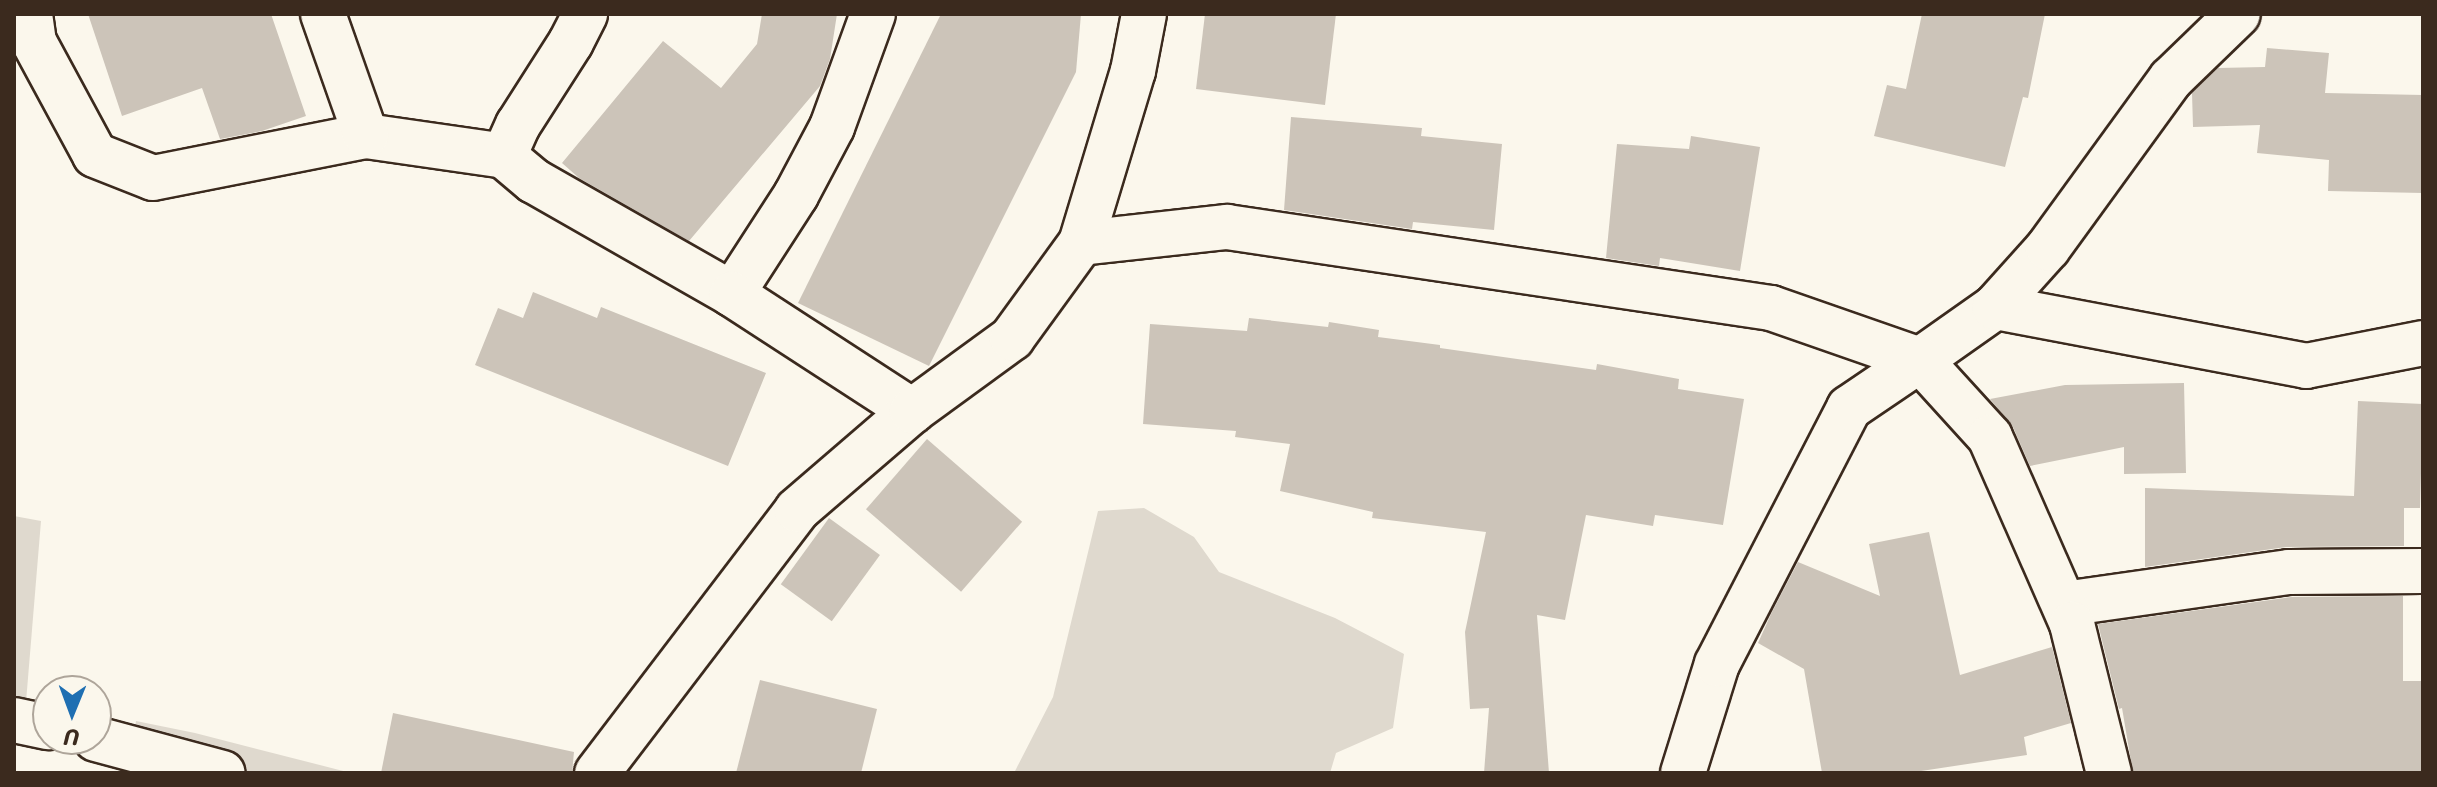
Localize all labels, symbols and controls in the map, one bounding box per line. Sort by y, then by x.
north arrow [32,675,112,755]
text: U [64,718,79,757]

